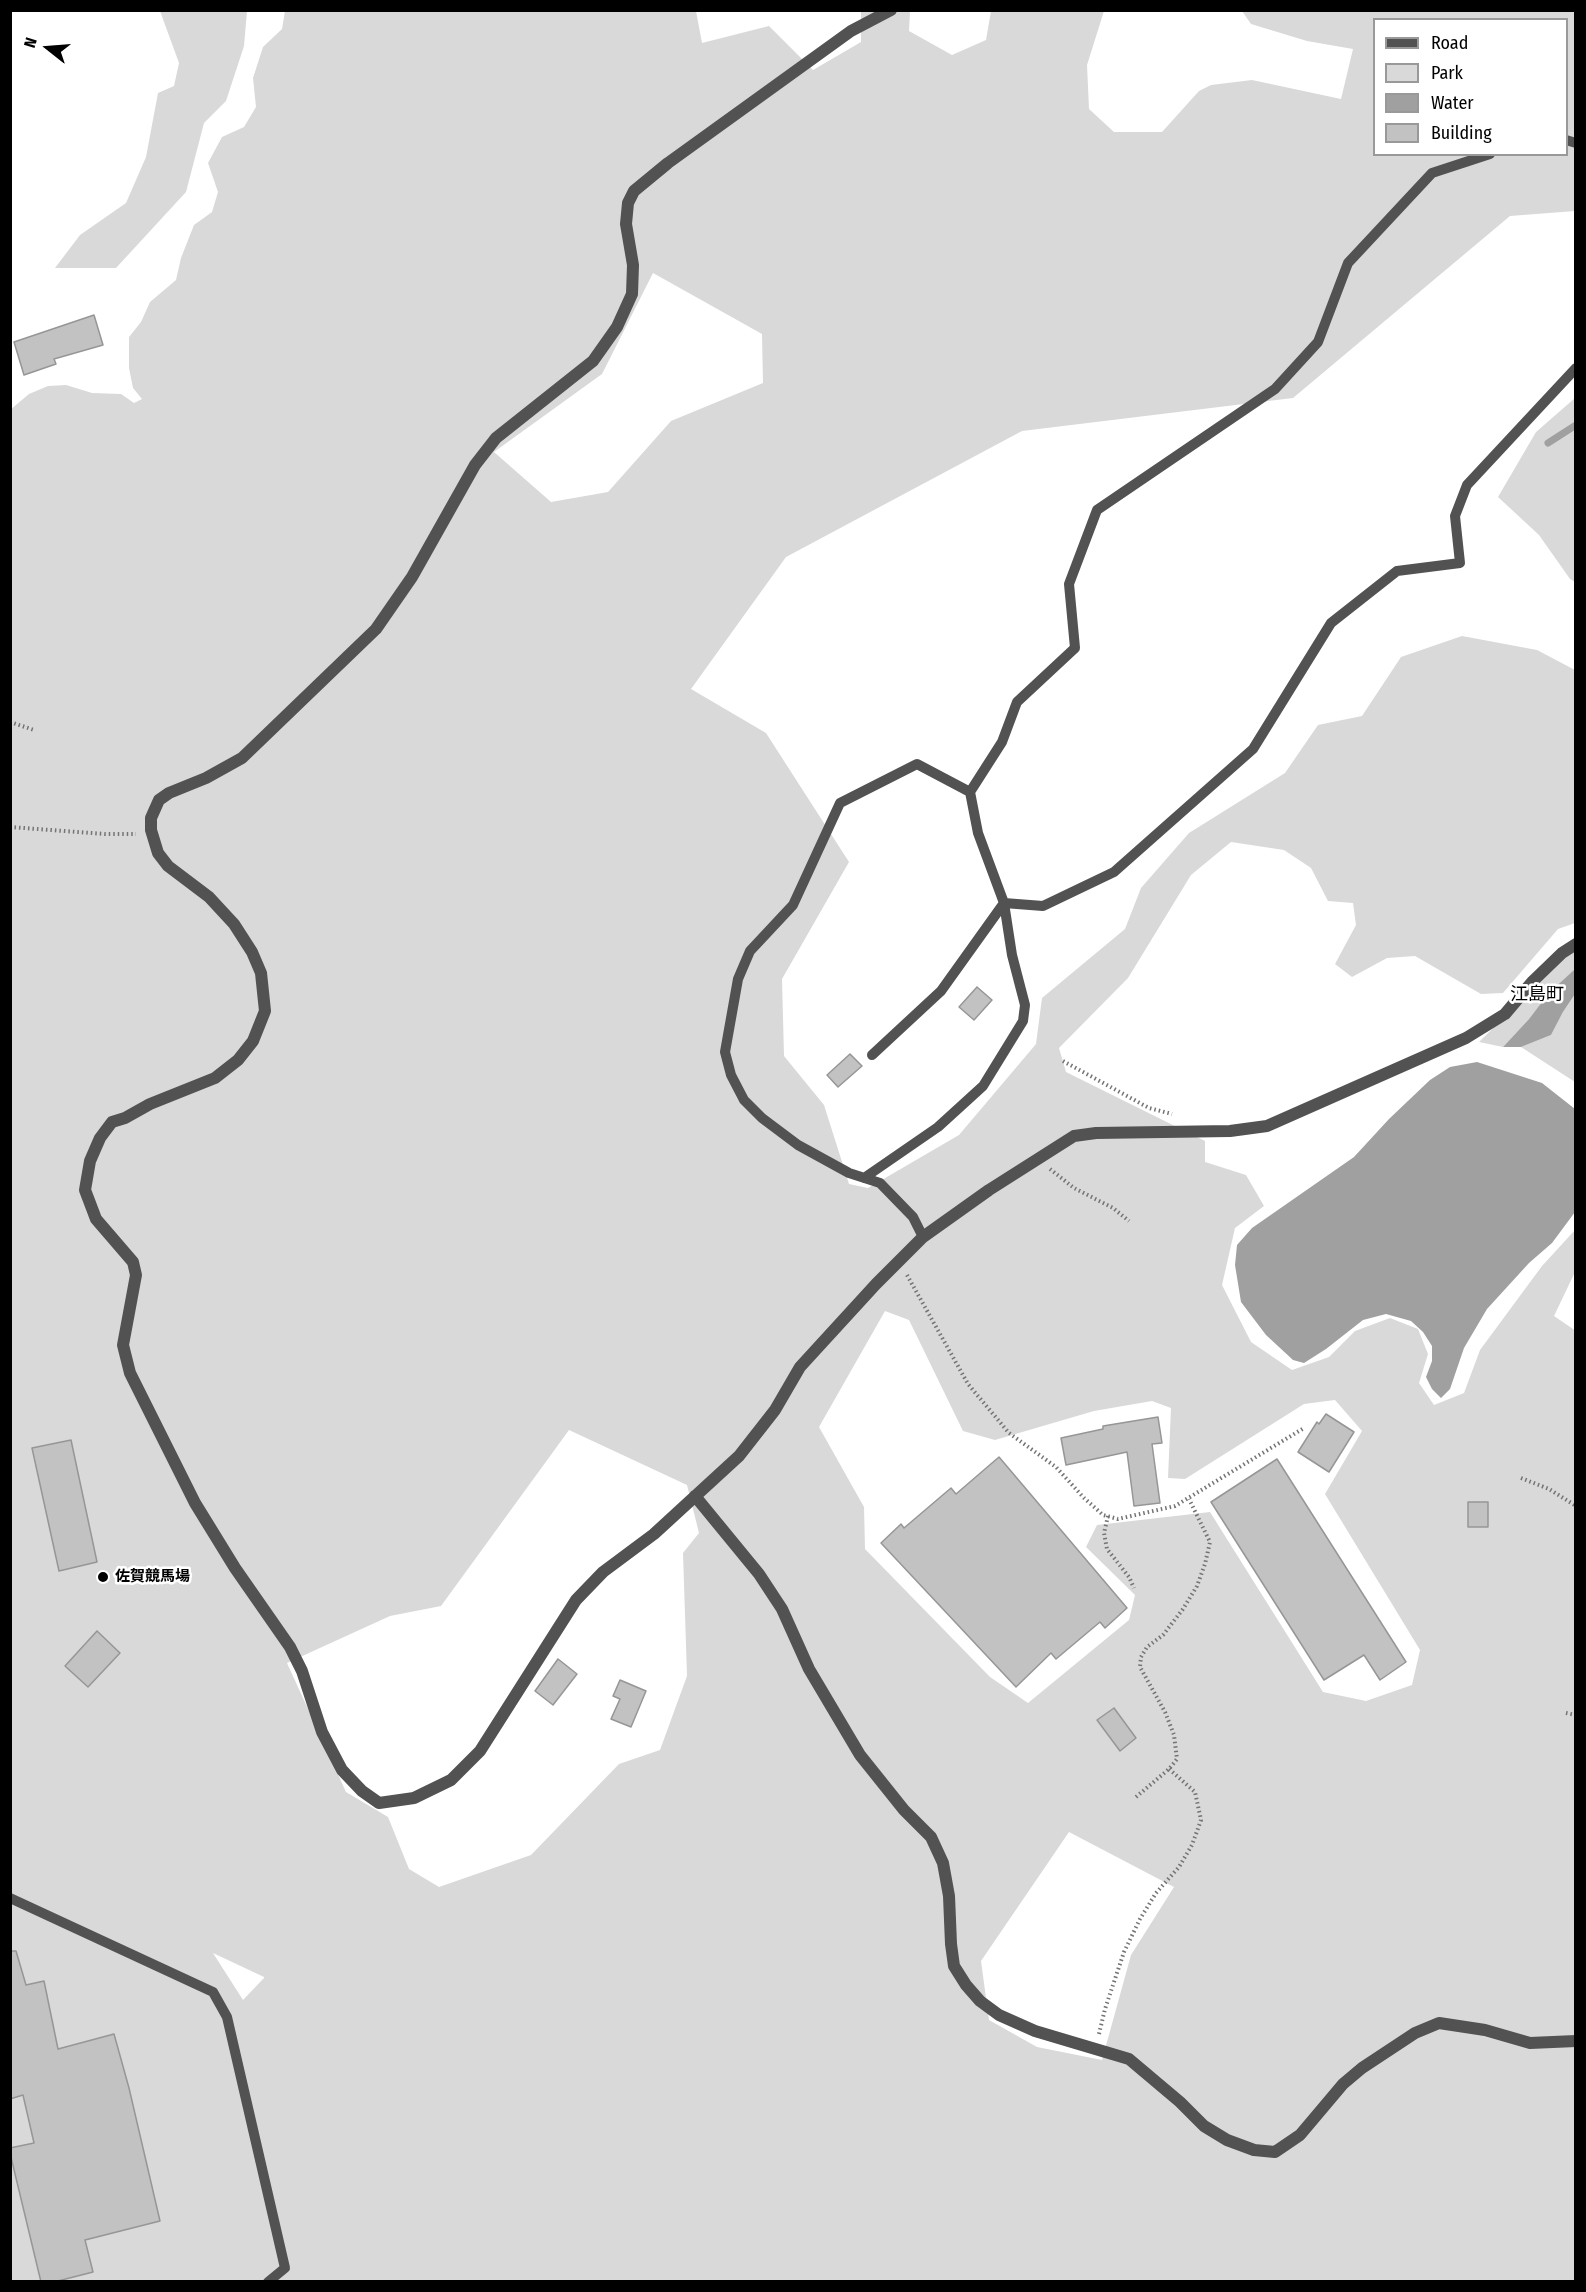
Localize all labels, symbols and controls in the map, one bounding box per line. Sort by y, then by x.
north arrow [18,18,78,78]
legend [1373,18,1568,156]
text: Road [1431,32,1468,54]
text: N [20,35,41,50]
text: Park [1431,62,1463,84]
text: Water [1431,92,1474,114]
text: Building [1431,122,1492,144]
district label: 江島町 [1510,984,1564,1006]
place label: 佐賀競馬場 [115,1568,190,1586]
marker: 佐賀競馬場 [96,1570,110,1584]

